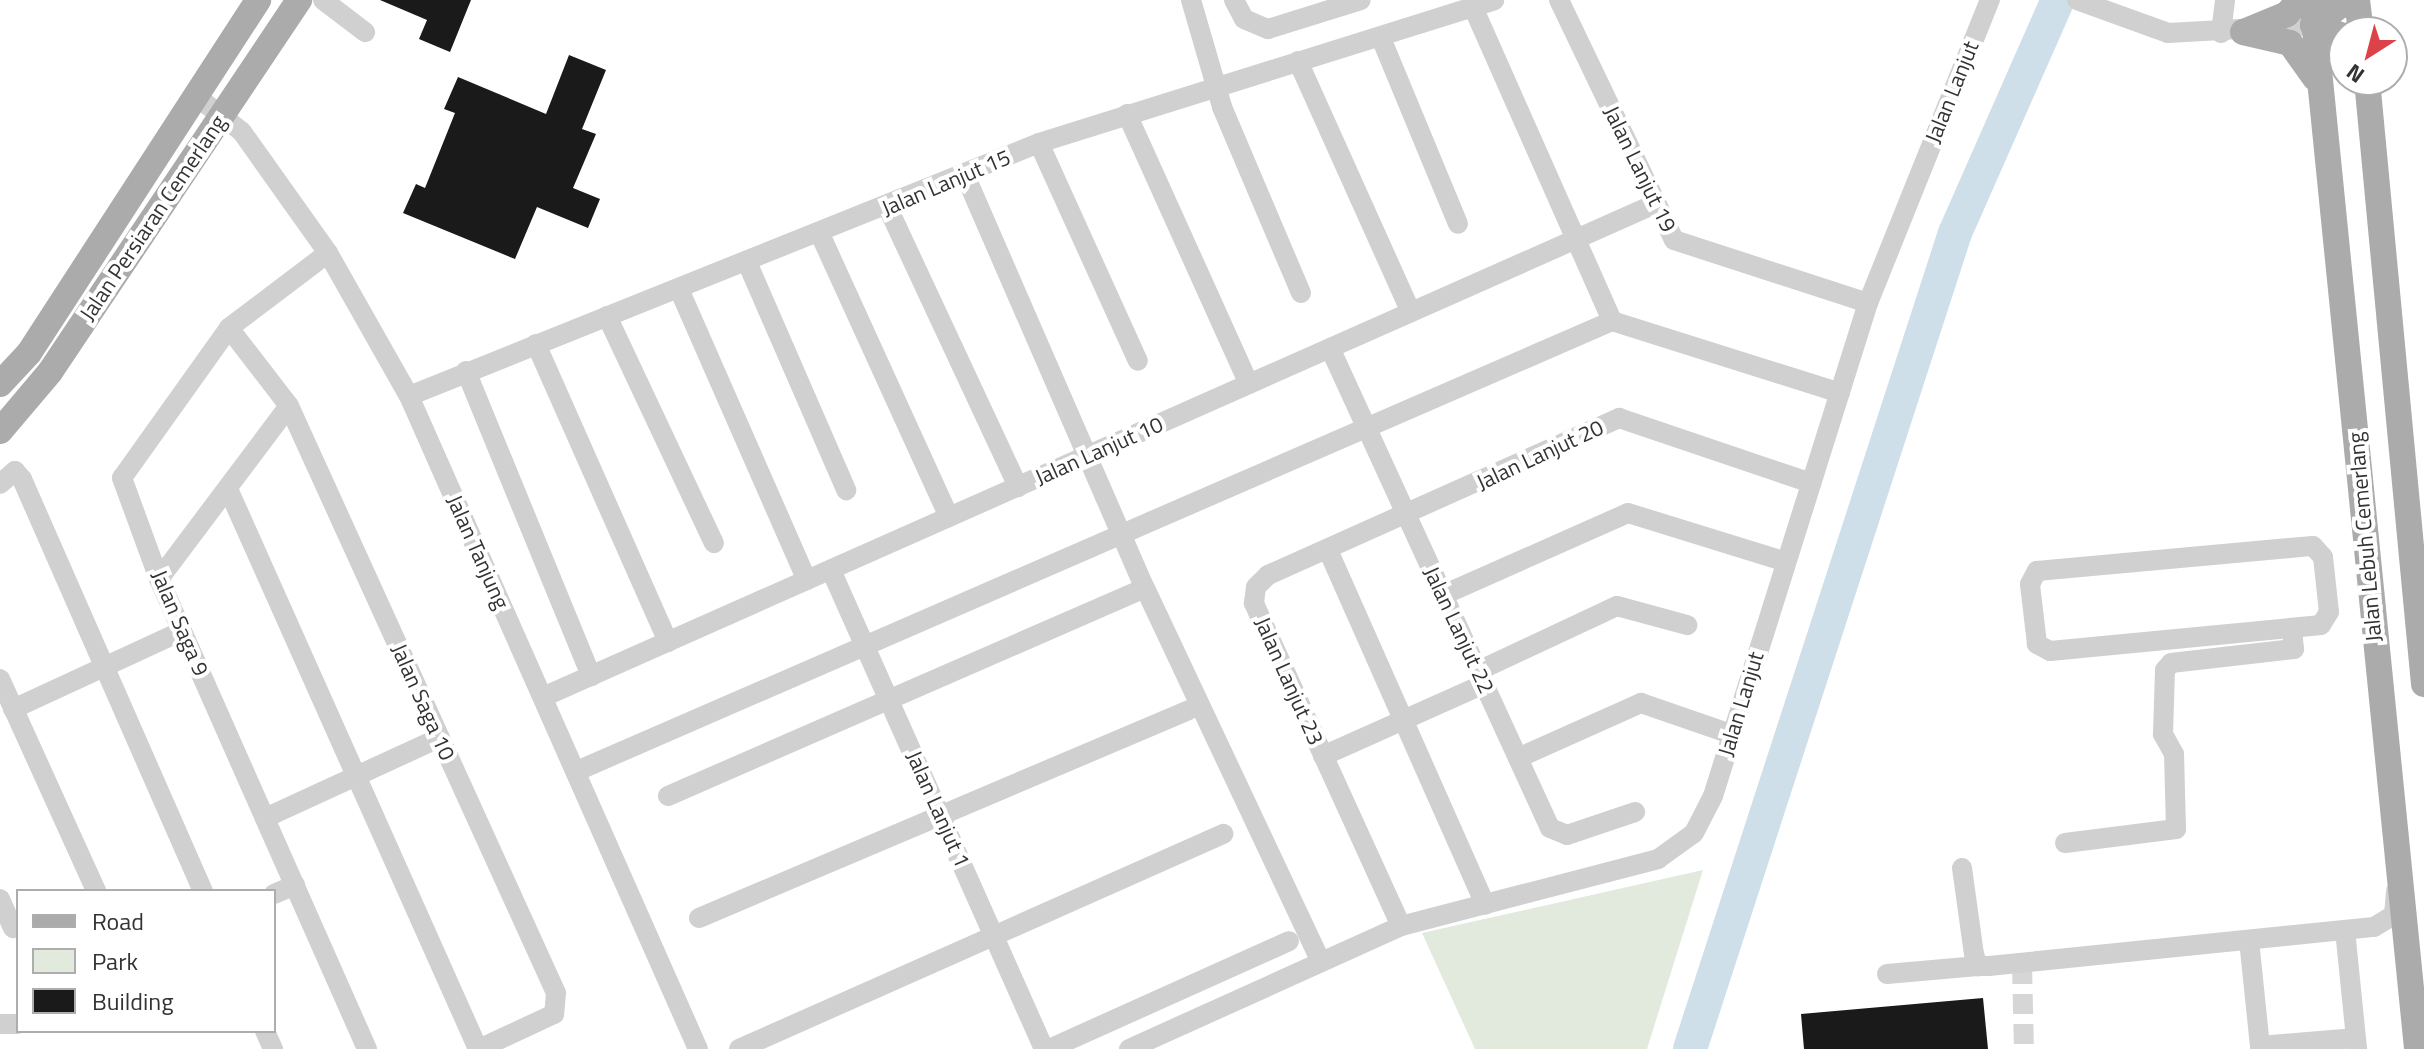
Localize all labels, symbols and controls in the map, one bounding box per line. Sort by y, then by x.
north arrow [2328,16,2408,96]
street label: Jalan Lanjut [1920,37,1984,147]
text: N [2339,56,2371,92]
street label: Jalan Lanjut 19 [1598,102,1682,236]
street label: Jalan Persiaran Cemerlang [74,110,232,326]
street label: Jalan Lanjut 15 [878,144,1014,222]
street label: Jalan Lanjut 10 [1031,411,1167,491]
street label: Jalan Lanjut 20 [1472,414,1608,496]
street label: Jalan Lebuh Cemerlang [2343,431,2387,643]
street label: Jalan Tanjung [441,491,515,613]
street label: Jalan Lanjut 22 [1418,562,1500,698]
street label: Jalan Saga 9 [146,566,214,680]
street label: Jalan Lanjut 23 [1249,613,1329,749]
street label: Jalan Saga 10 [386,640,460,764]
street label: Jalan Lanjut [1713,649,1769,759]
street label: Jalan Lanjut 1 [901,747,975,871]
legend [16,889,276,1033]
text: Road [92,903,144,939]
text: Park [92,943,138,979]
text: Building [92,983,174,1019]

